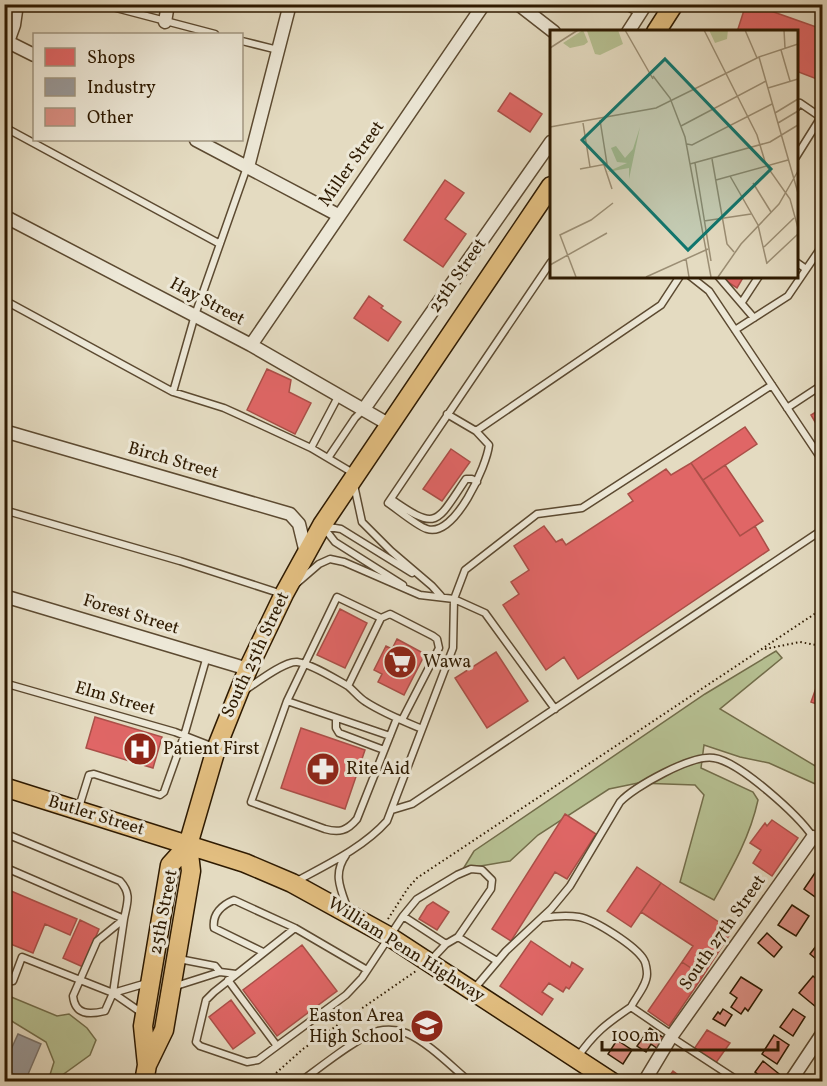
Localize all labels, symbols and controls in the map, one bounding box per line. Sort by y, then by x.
inset map [550,30,797,278]
legend [33,33,243,141]
text: Shops [87,46,135,71]
text: Industry [87,76,156,101]
text: Other [87,106,134,131]
street label: Miller Street [313,116,391,212]
street label: 25th Street [423,234,493,318]
street label: Hay Street [165,272,249,332]
street label: Birch Street [125,436,221,486]
street label: Forest Street [80,588,182,642]
street label: South 25th Street [216,588,296,722]
supermarket icon: Wawa [382,644,418,680]
place label: Wawa [423,650,471,675]
street label: Elm Street [72,676,158,722]
hospital icon: Patient First [122,731,158,767]
place label: Patient First [163,737,260,762]
pharmacy icon: Rite Aid [305,751,341,787]
place label: Rite Aid [346,757,410,782]
street label: Butler Street [45,789,147,843]
street label: 25th Street [144,867,184,957]
street label: South 27th Street [674,870,772,996]
street label: William Penn Highway [322,891,490,1009]
place label: Easton Area High School [309,1004,404,1050]
school or university icon: Easton Area High School [409,1008,445,1044]
scale bar [602,1014,778,1052]
text: 100 m [611,1024,660,1049]

